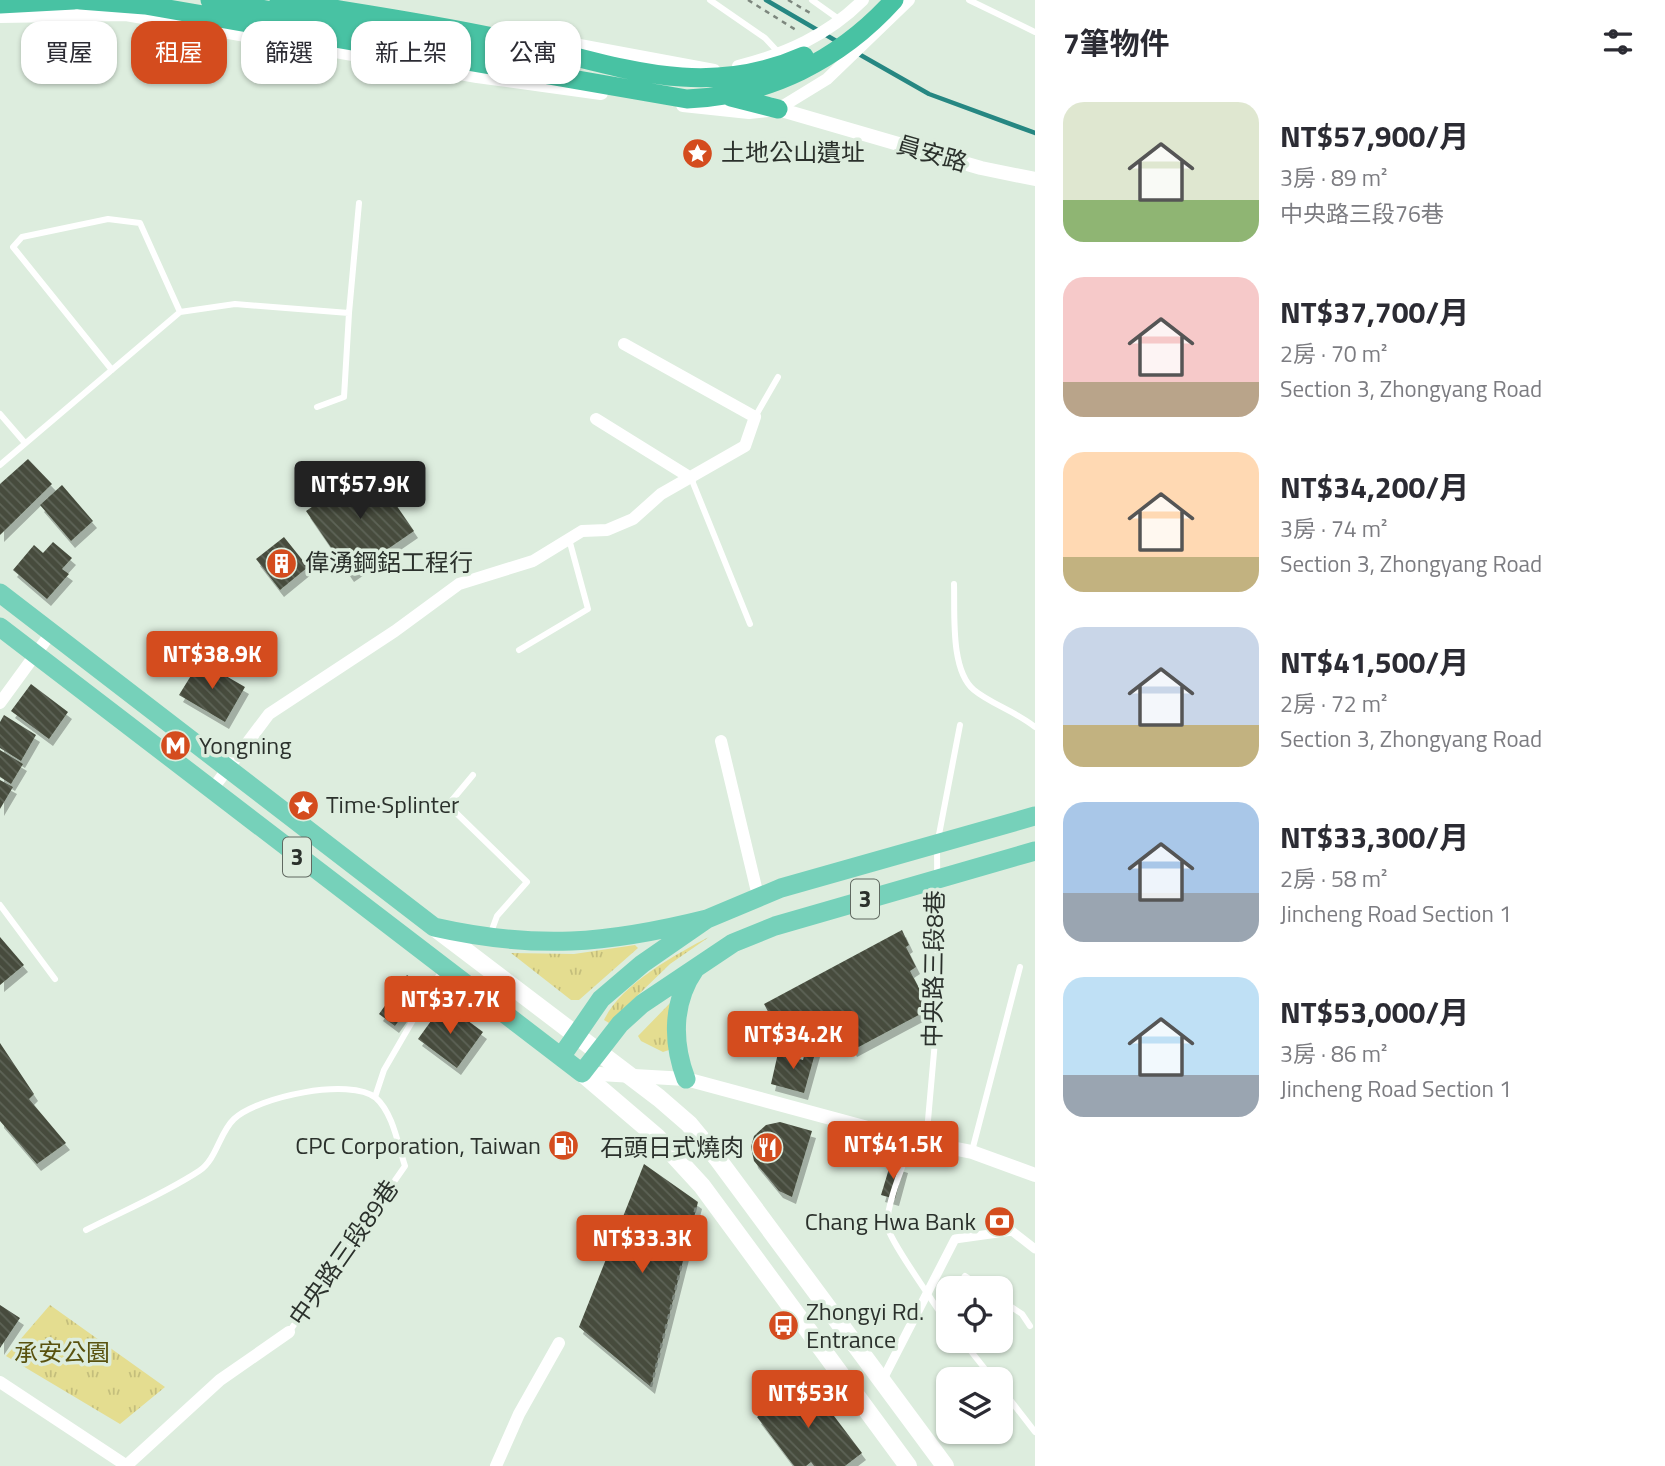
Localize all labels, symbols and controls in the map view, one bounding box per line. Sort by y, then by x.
text: 7筆物件 [1063,20,1170,66]
chip: 買屋 [21,21,117,84]
chip: 租屋 [131,21,227,84]
chip: 篩選 [241,21,337,84]
chip: 新上架 [351,21,471,84]
chip: 公寓 [485,21,581,84]
icon: filters [1599,23,1637,61]
text: NT$57,900/月 [1280,113,1469,159]
street label: 員安路 [893,126,972,180]
icon: home [1119,130,1203,214]
place label: 土地公山遺址 [721,134,865,170]
place icon: 土地公山遺址 [681,136,715,170]
text: 3房 · 89 m² [1280,160,1387,195]
text: 中央路三段76巷 [1280,196,1444,231]
text: NT$37,700/月 [1280,289,1469,335]
icon: home [1119,305,1203,389]
text: 2房 · 70 m² [1280,336,1387,371]
text: Section 3, Zhongyang Road [1280,371,1542,406]
pin: NT$57.9K [288,462,432,521]
text: NT$34,200/月 [1280,464,1469,510]
text: NT$57.9K [310,466,410,501]
icon: home [1119,480,1203,564]
text: 3房 · 74 m² [1280,511,1387,546]
place label: 偉湧鋼鋁工程行 [305,544,473,580]
building icon: 偉湧鋼鋁工程行 [265,546,299,580]
text: Section 3, Zhongyang Road [1280,546,1542,581]
pin: NT$38.9K [140,632,284,691]
text: NT$38.9K [162,636,262,671]
text: NT$41,500/月 [1280,639,1469,685]
icon: home [1119,655,1203,739]
text: 2房 · 72 m² [1280,686,1387,721]
text: Section 3, Zhongyang Road [1280,721,1542,756]
place label: Yongning [199,727,292,763]
metro station icon: Yongning [159,729,193,763]
place label: Time·Splinter [326,786,459,822]
place icon: Time·Splinter [286,788,320,822]
text: NT$33,300/月 [1280,814,1469,860]
icon: home [1119,830,1203,914]
road number: 3 [283,838,311,876]
text: 2房 · 58 m² [1280,861,1387,896]
road number: 3 [851,879,879,918]
street label: 中央路三段8巷 [914,890,952,1048]
text: Jincheng Road Section 1 [1280,896,1512,931]
pin: NT$37.7K [378,976,522,1036]
text: NT$37.7K [400,981,500,1016]
text: NT$53,000/月 [1280,989,1469,1035]
icon: home [1119,1005,1203,1089]
pin: NT$34.2K [721,1012,865,1071]
text: NT$34.2K [743,1016,843,1051]
text: 3房 · 86 m² [1280,1036,1387,1071]
text: Jincheng Road Section 1 [1280,1071,1512,1106]
pin: NT$41.5K [821,1122,965,1181]
text: NT$41.5K [843,1126,943,1161]
place label: CPC Corporation, Taiwan [295,1127,541,1163]
fuel station icon: CPC Corporation, Taiwan [547,1129,581,1163]
place label: 石頭日式燒肉 [600,1129,744,1165]
restaurant icon: 石頭日式燒肉 [750,1131,784,1165]
street label: 中央路三段89巷 [279,1172,407,1333]
place label: Chang Hwa Bank [805,1203,976,1239]
bank icon: Chang Hwa Bank [982,1205,1016,1239]
pin: NT$33.3K [570,1216,714,1275]
text: NT$33.3K [592,1220,692,1255]
map controls [936,1276,1013,1444]
button: locate [936,1276,1013,1353]
place label: Zhongyi Rd. Entrance [806,1293,924,1357]
bus stop icon: Zhongyi Rd. Entrance [766,1309,800,1343]
park label: 承安公園 [14,1334,110,1370]
button: layers [936,1367,1013,1444]
pin: NT$53K [751,1370,865,1430]
text: NT$53K [768,1375,848,1410]

